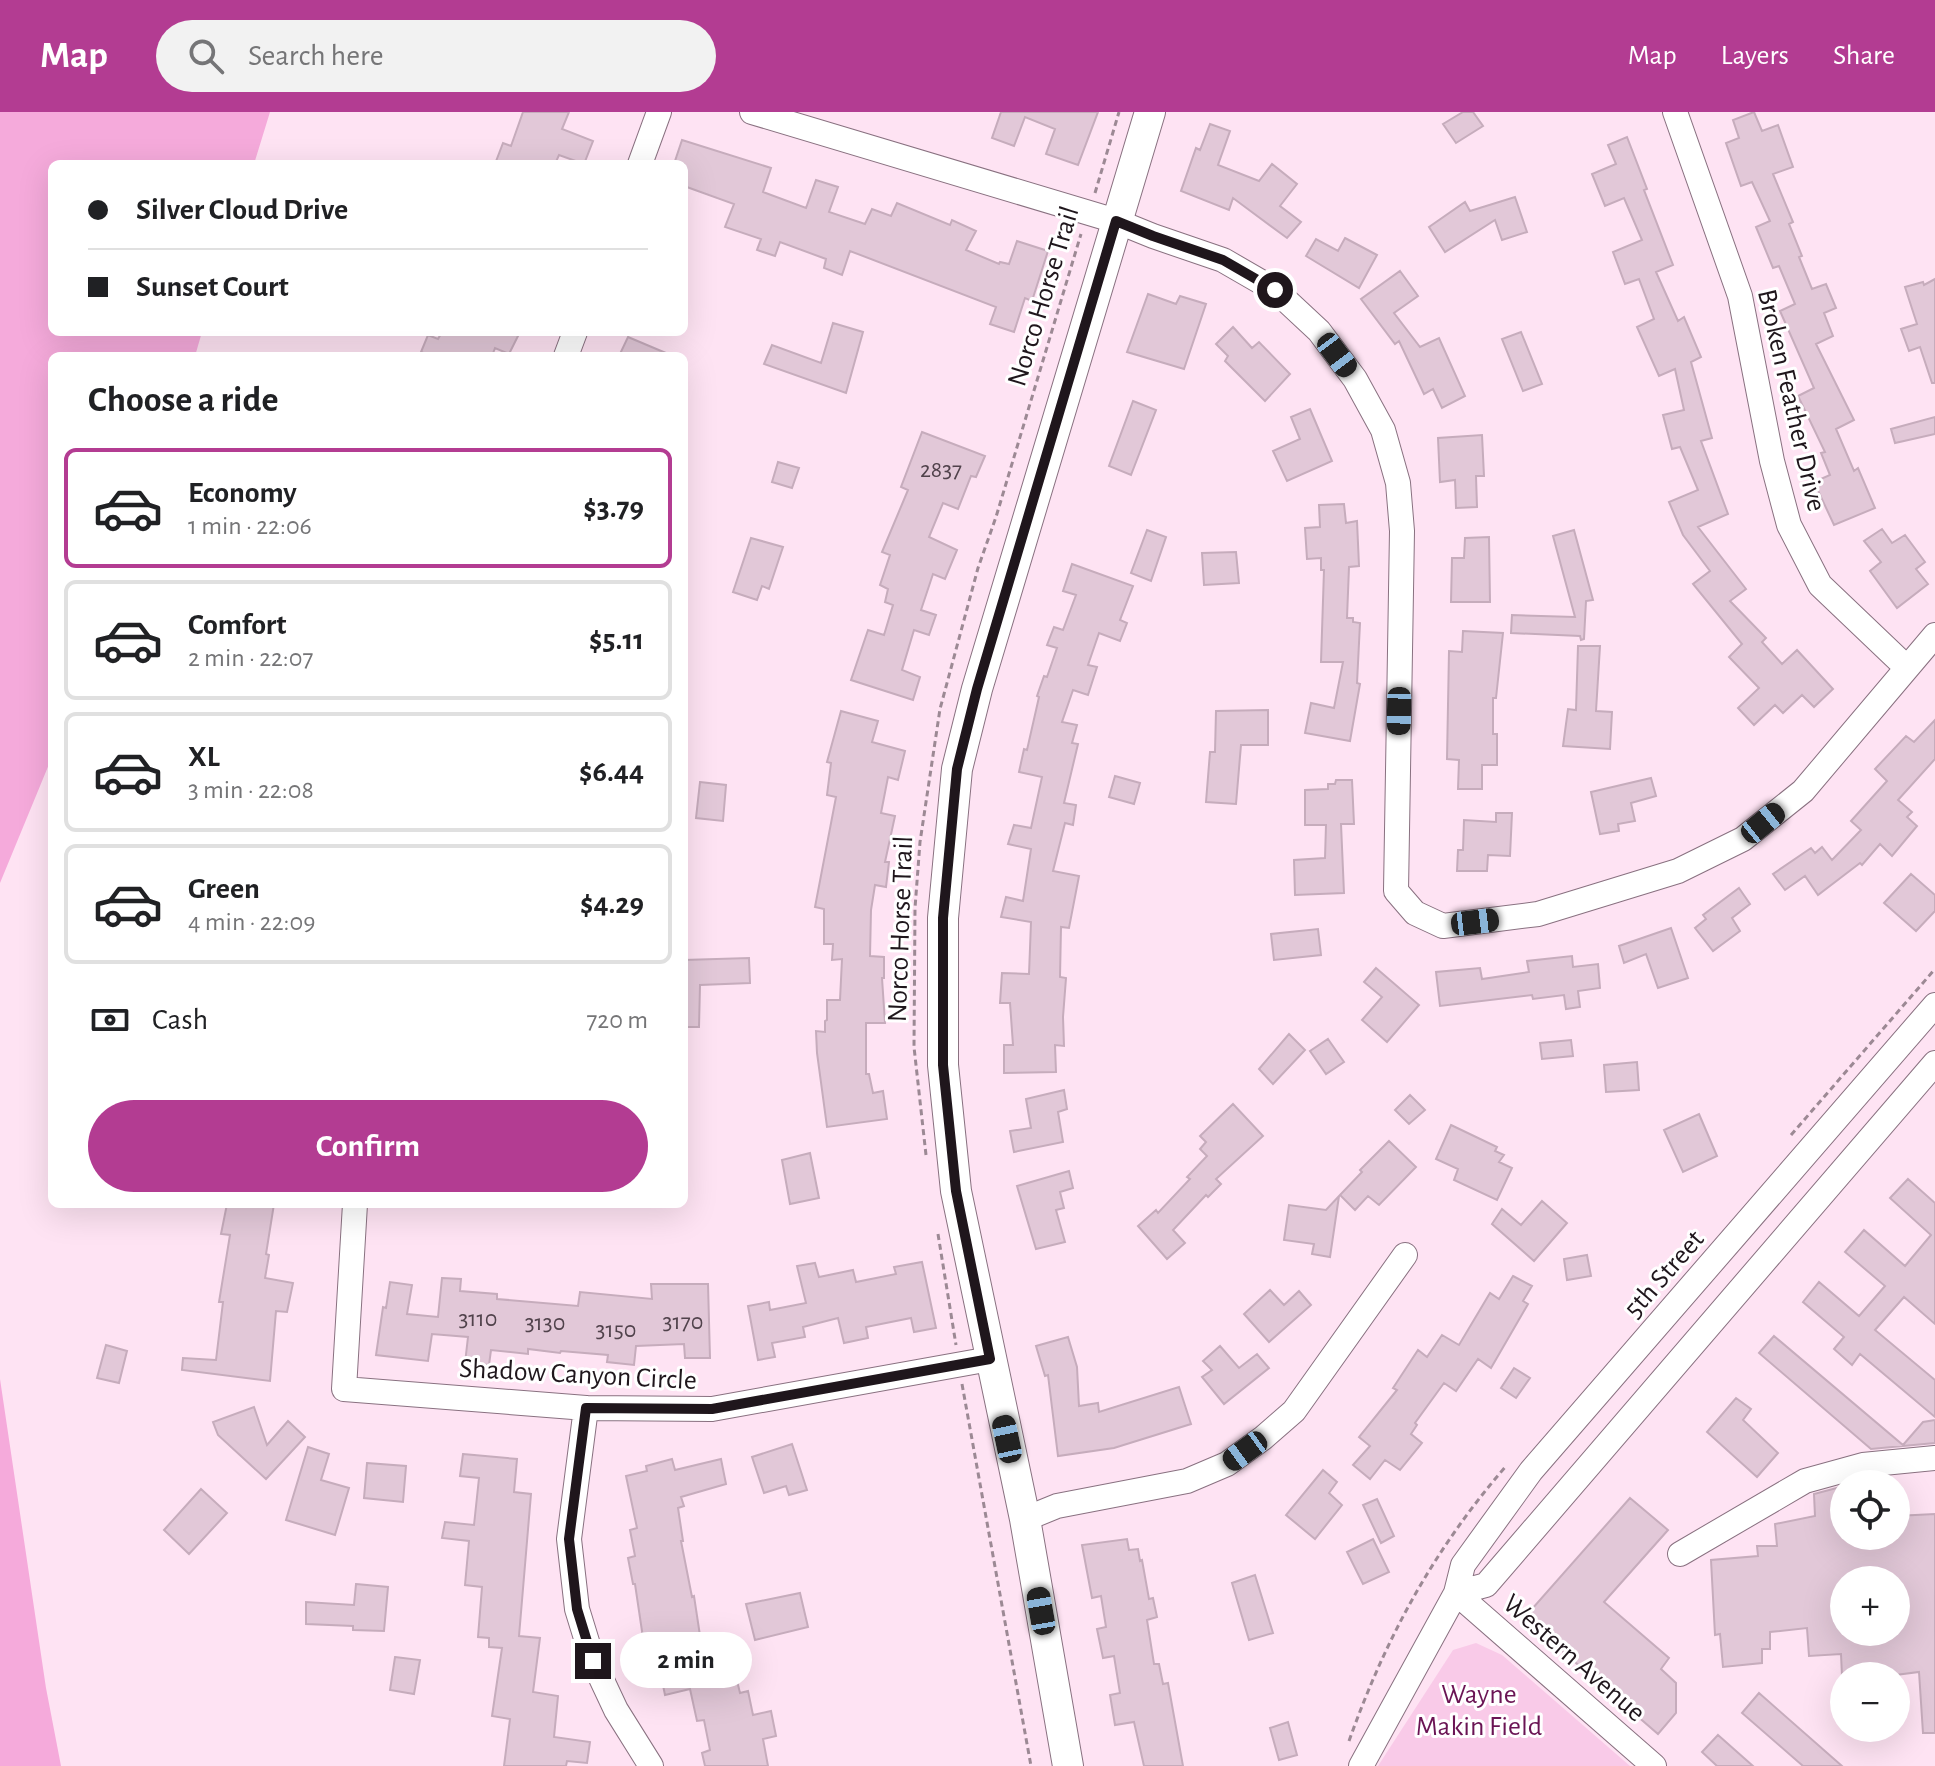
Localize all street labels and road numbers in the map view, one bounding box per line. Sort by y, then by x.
street label: Norco Horse Trail [1003,203,1085,390]
street label: Broken Feather Drive [1752,287,1830,514]
street label: Norco Horse Trail [884,835,918,1023]
street label: 5th Street [1619,1225,1710,1323]
street label: Shadow Canyon Circle [458,1355,697,1395]
street label: Western Avenue [1497,1589,1650,1728]

